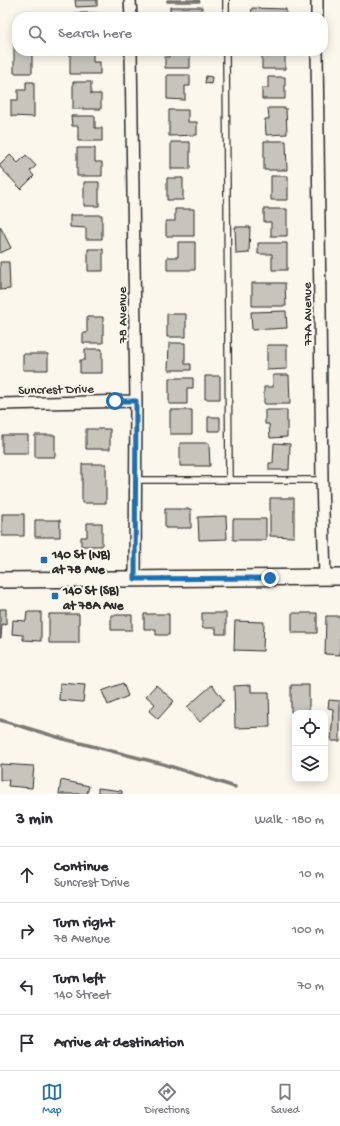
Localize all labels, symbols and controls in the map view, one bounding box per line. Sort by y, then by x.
search box [12,12,328,56]
icon: search [26,23,48,45]
text: Search here [58,25,132,43]
street label: 77A Avenue [300,282,317,347]
street label: 78 Avenue [116,287,132,344]
street label: Suncrest Drive [18,382,94,399]
route start [106,392,124,410]
place label: 140 St (NB) at 78 Ave [51,548,111,578]
marker: 140 St (NB) at 78 Ave [39,555,49,565]
route end [261,569,279,587]
place label: 140 St (SB) at 78A Ave [62,584,125,614]
marker: 140 St (SB) at 78A Ave [50,591,60,601]
map controls [292,710,328,782]
button: locate [292,710,328,746]
button: layers [292,746,328,782]
text: 3 min [16,810,53,830]
text: Walk · 180 m [255,813,324,828]
text: Continue [54,858,108,876]
icon: ahead [16,864,38,886]
text: 10 m [299,867,324,882]
text: Suncrest Drive [54,876,130,891]
text: Turn right [54,914,114,932]
icon: right [16,920,38,942]
text: 100 m [292,923,324,938]
text: 78 Avenue [54,932,110,947]
text: Turn left [54,970,105,988]
icon: left [16,976,38,998]
text: 70 m [298,979,324,994]
text: 140 Street [54,988,111,1003]
icon: arrive [16,1032,38,1054]
text: Arrive at destination [54,1034,184,1052]
tab: Map [41,1081,63,1117]
tab: Directions [145,1081,189,1117]
tab: Saved [271,1081,299,1117]

